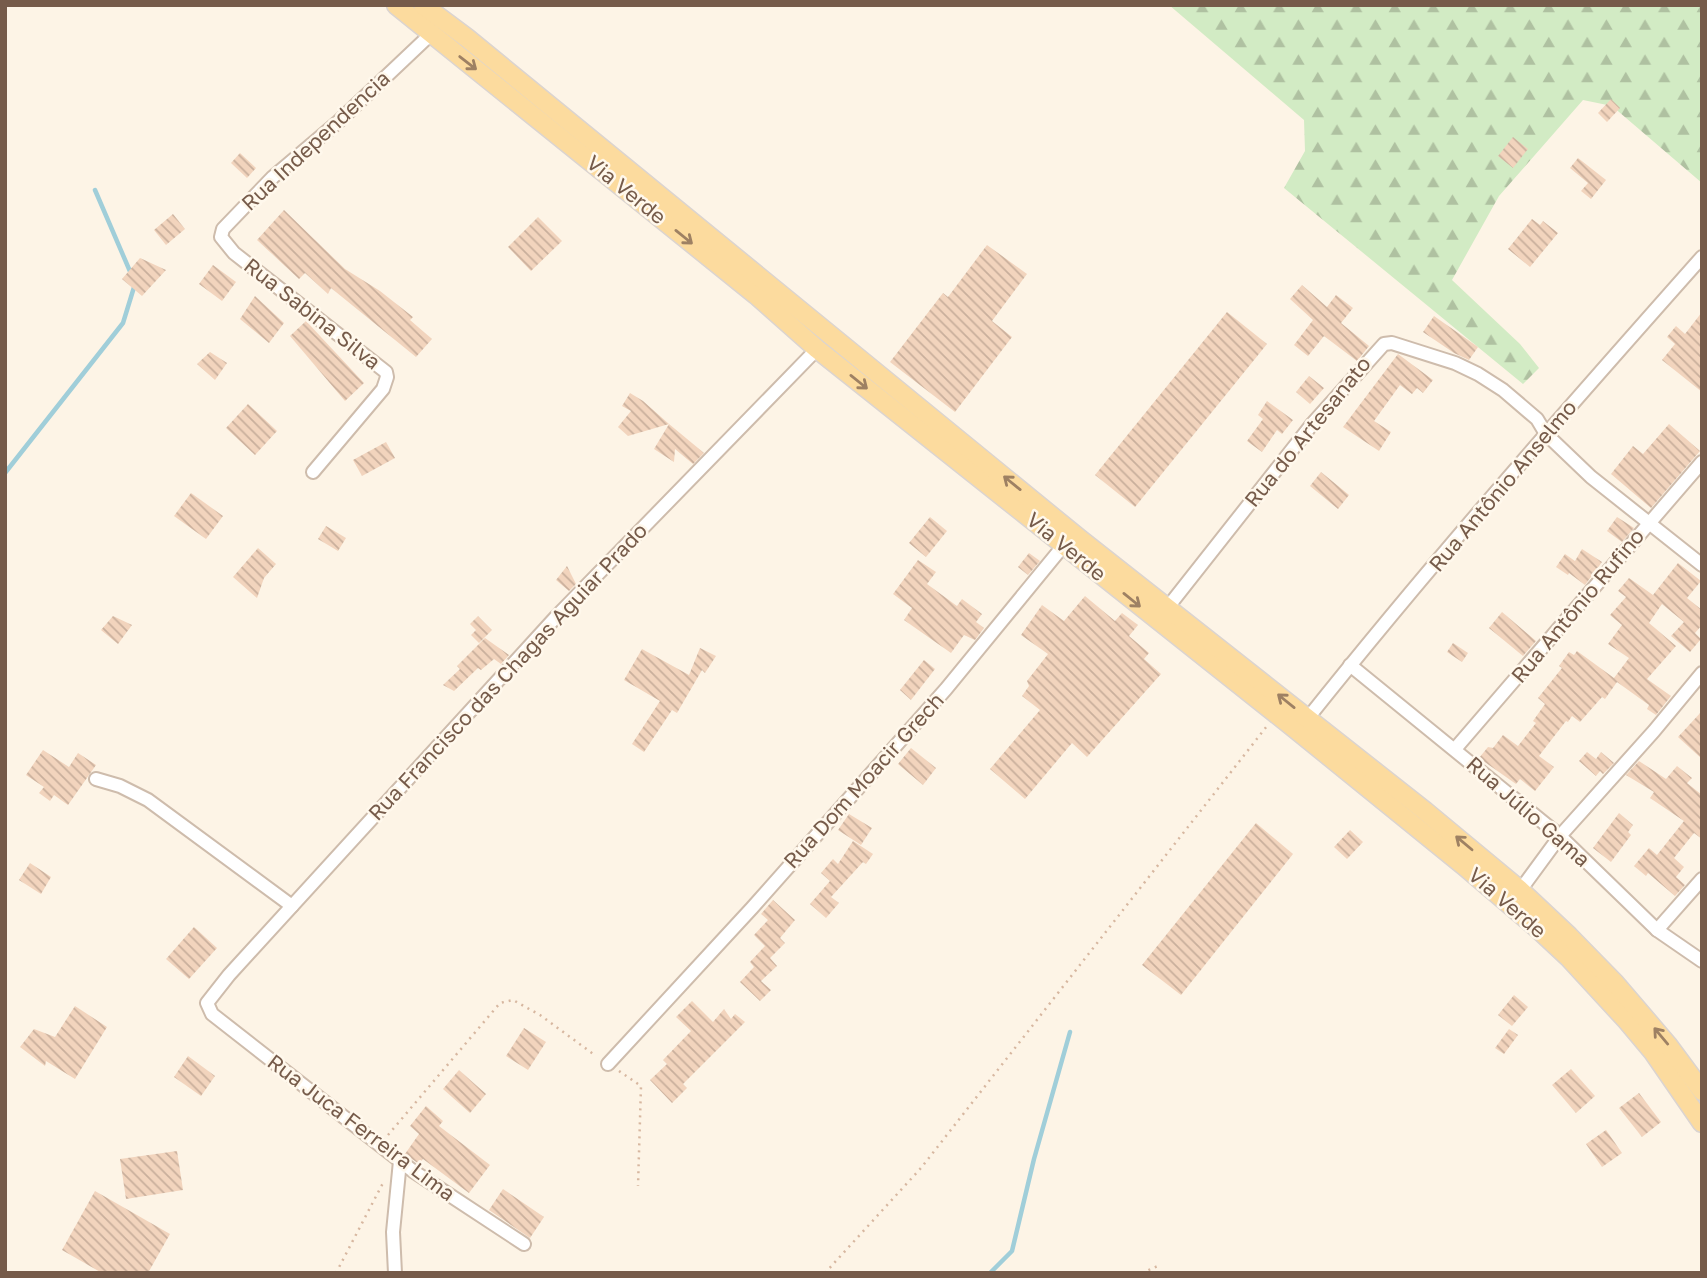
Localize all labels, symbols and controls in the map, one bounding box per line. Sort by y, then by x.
one-way arrow [459,56,477,71]
street label: Rua Independencia [236,65,395,216]
street label: Via Verde [582,149,672,229]
one-way arrow [674,229,692,244]
street label: Rua Sabina Silva [239,252,386,375]
street label: Rua do Artesanato [1239,351,1376,512]
one-way arrow [849,375,867,390]
street label: Rua Antônio Anselmo [1423,394,1582,576]
one-way arrow [1004,476,1022,491]
street label: Via Verde [1022,506,1112,586]
street label: Rua Francisco das Chagas Aguiar Prado [362,517,652,825]
street label: Rua Antônio Rufino [1505,523,1649,688]
one-way arrow [1123,593,1141,608]
street label: Rua Dom Moacir Grech [778,687,949,873]
one-way arrow [1278,693,1296,709]
street label: Rua Júlio Gama [1462,750,1596,872]
one-way arrow [1455,836,1473,851]
street label: Via Verde [1463,861,1552,943]
one-way arrow [1653,1028,1669,1046]
street label: Rua Juca Ferreira Lima [263,1048,461,1206]

